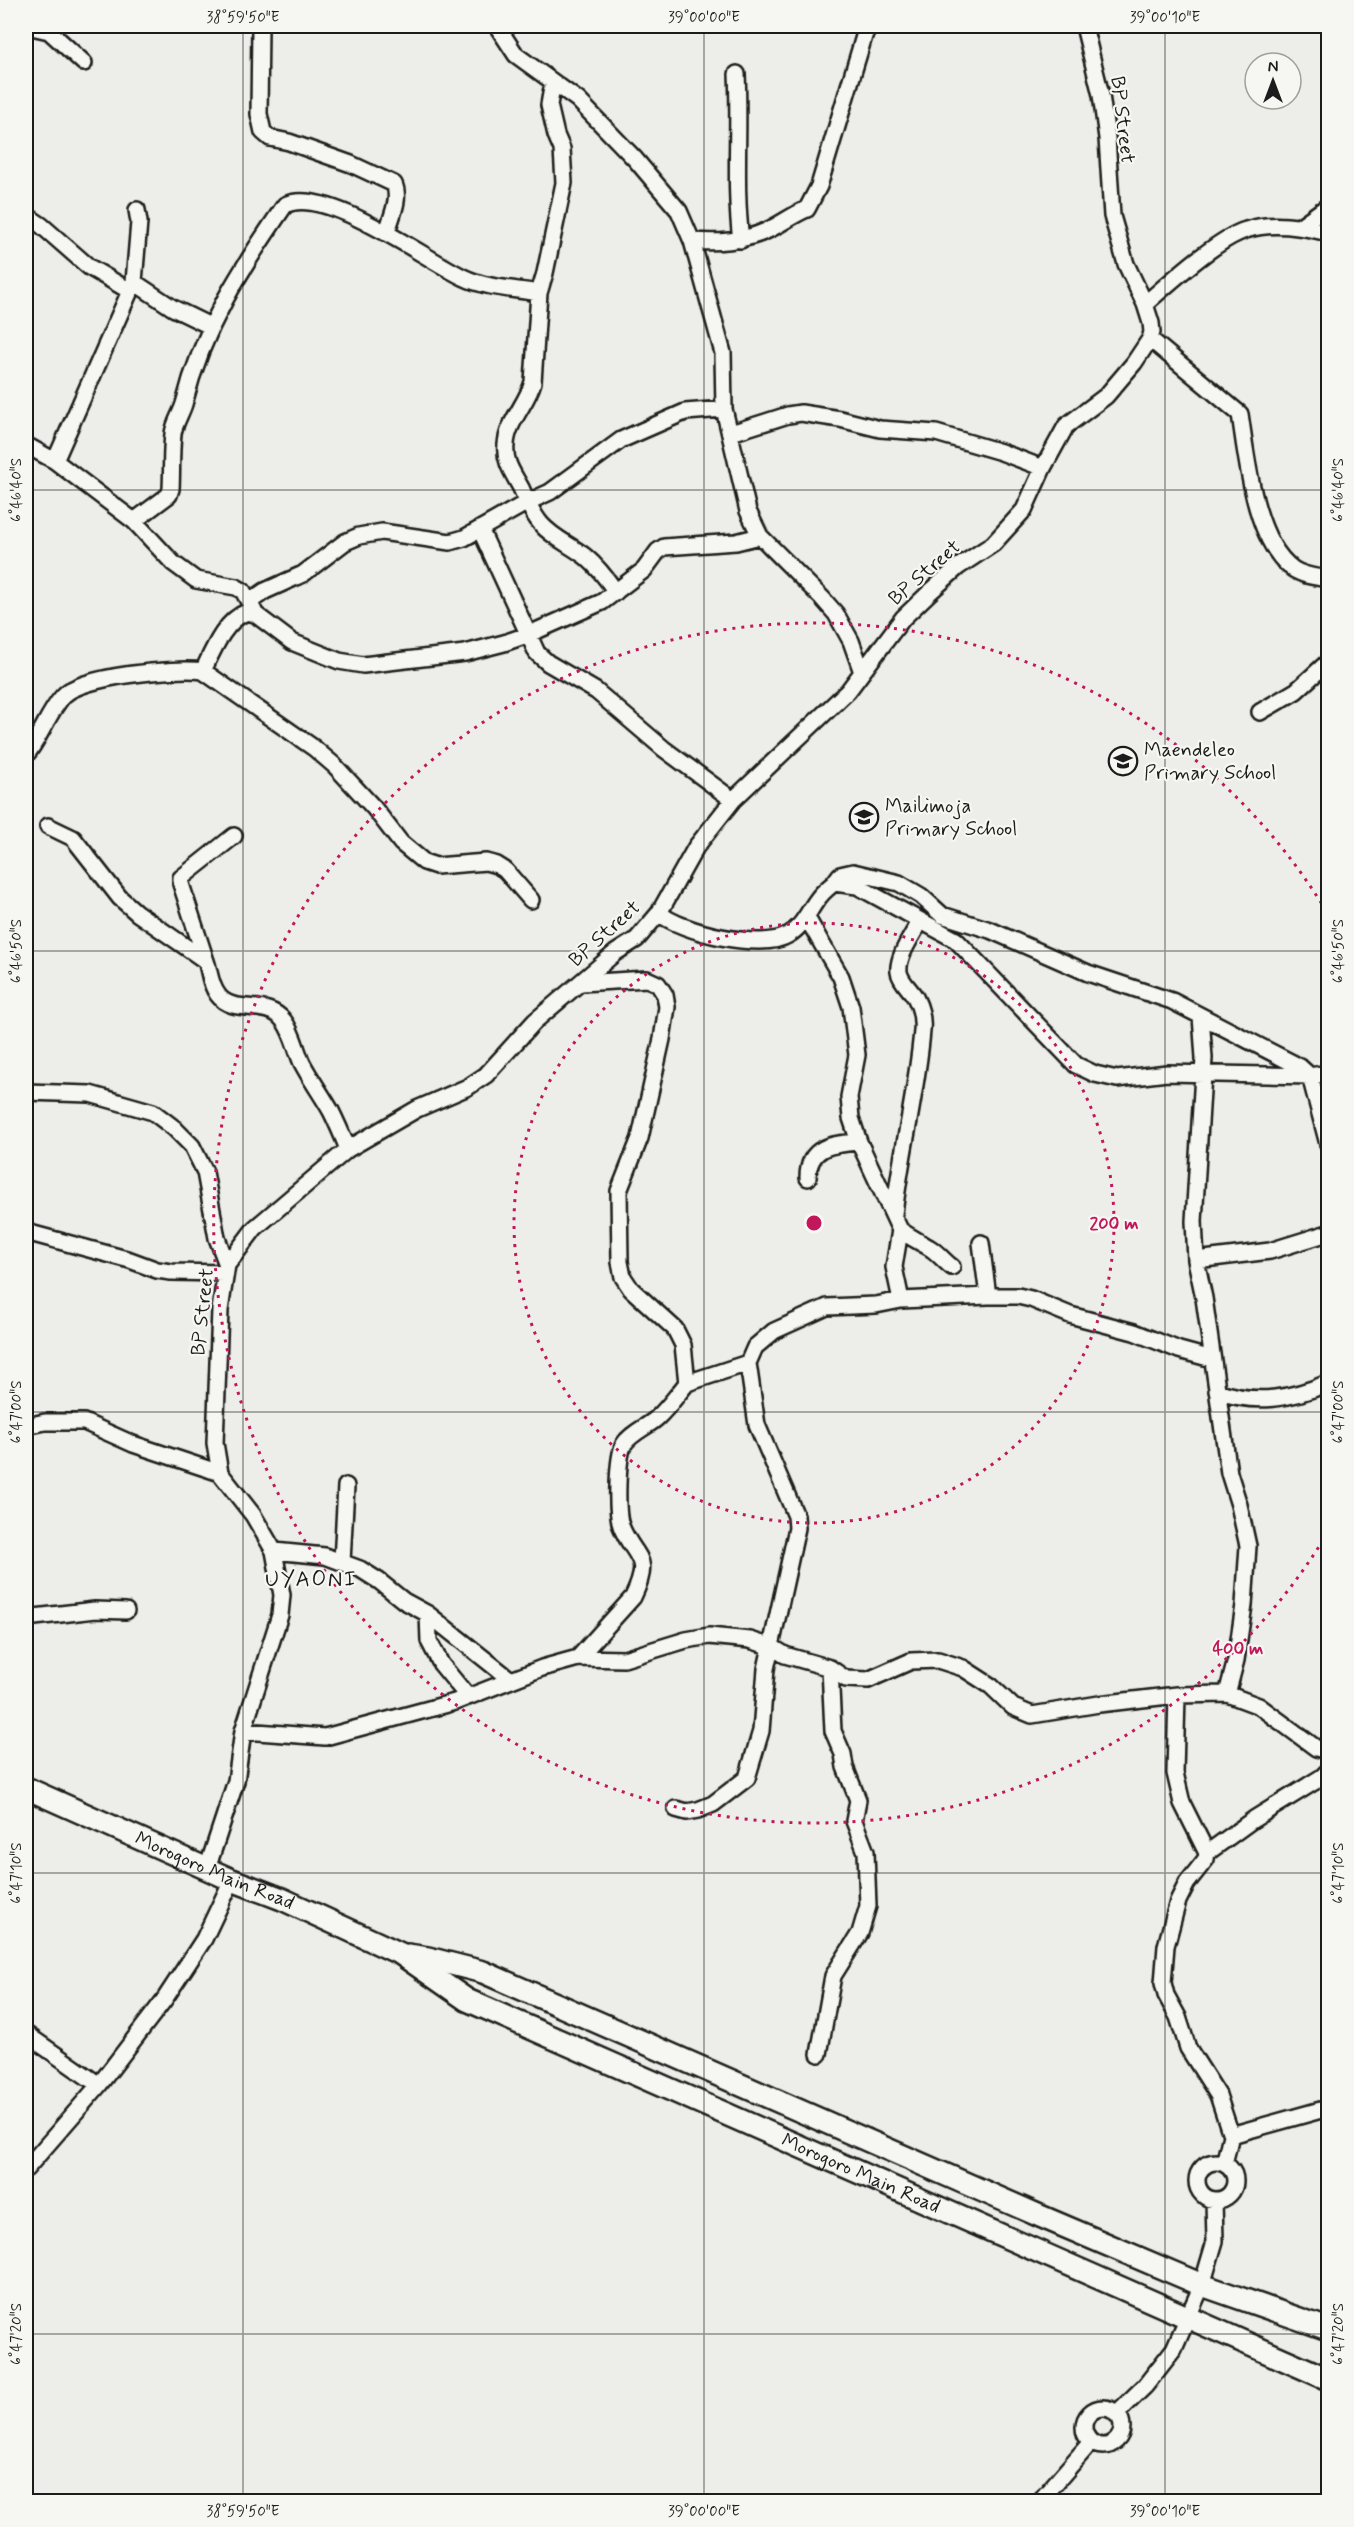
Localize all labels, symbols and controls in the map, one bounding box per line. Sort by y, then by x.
text: 38°59'50"E [207,8,280,28]
text: 39°00'00"E [668,8,740,28]
text: 39°00'10"E [1130,8,1200,28]
north arrow [1243,51,1303,111]
text: N [1268,57,1278,78]
street label: BP Street [1103,75,1141,165]
text: 6°46'40"S [7,458,27,522]
text: 6°46'40"S [1329,458,1349,522]
street label: BP Street [883,534,967,612]
place label: Maendeleo Primary School [1144,737,1276,787]
school or university icon: Maendeleo Primary School [1107,745,1139,777]
place label: Mailimoja Primary School [885,793,1017,843]
school or university icon: Mailimoja Primary School [848,801,880,833]
street label: BP Street [563,895,647,973]
text: 6°46'50"S [7,919,27,983]
text: 6°46'50"S [1329,919,1349,983]
text: 200 m [1089,1212,1139,1236]
centre of rings [804,1213,824,1233]
street label: BP Street [185,1267,221,1357]
text: 6°47'00"S [7,1381,27,1443]
text: 6°47'00"S [1329,1381,1349,1443]
district label: UYAONI [265,1566,357,1594]
text: 400 m [1213,1637,1263,1661]
street label: Morogoro Main Road [131,1825,299,1916]
text: 6°47'10"S [7,1842,27,1904]
text: 6°47'10"S [1329,1842,1349,1904]
street label: Morogoro Main Road [777,2127,944,2220]
text: 6°47'20"S [7,2303,27,2365]
text: 6°47'20"S [1329,2303,1349,2365]
text: 38°59'50"E [207,2502,280,2522]
text: 39°00'00"E [668,2502,740,2522]
text: 39°00'10"E [1130,2502,1200,2522]

